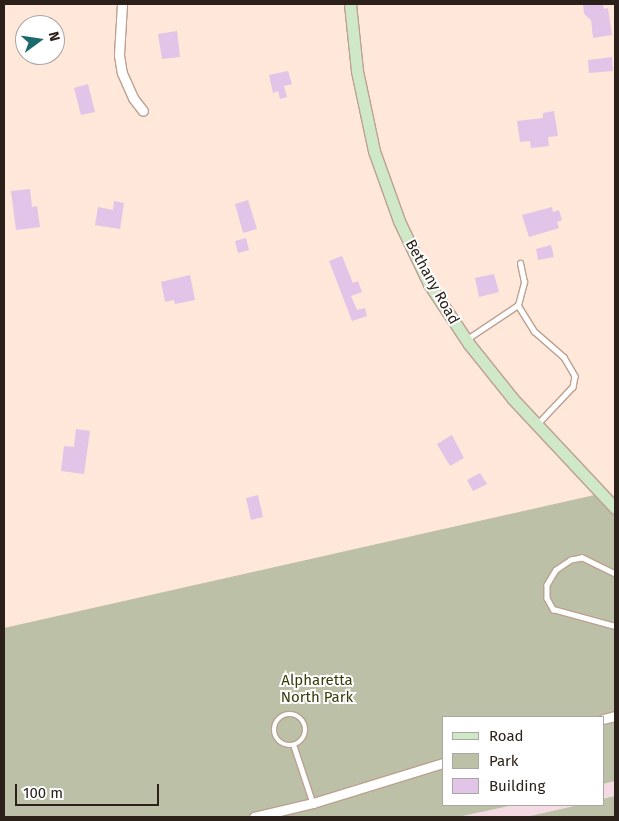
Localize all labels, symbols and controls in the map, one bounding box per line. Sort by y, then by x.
north arrow [15,15,65,65]
text: N [45,30,63,43]
street label: Bethany Road [401,236,463,328]
park label: Alpharetta North Park [281,671,353,706]
legend [442,716,604,806]
text: Road [489,727,524,745]
text: Park [489,752,519,770]
scale bar [18,774,161,806]
text: Building [489,777,545,795]
text: 100 m [23,784,63,802]

